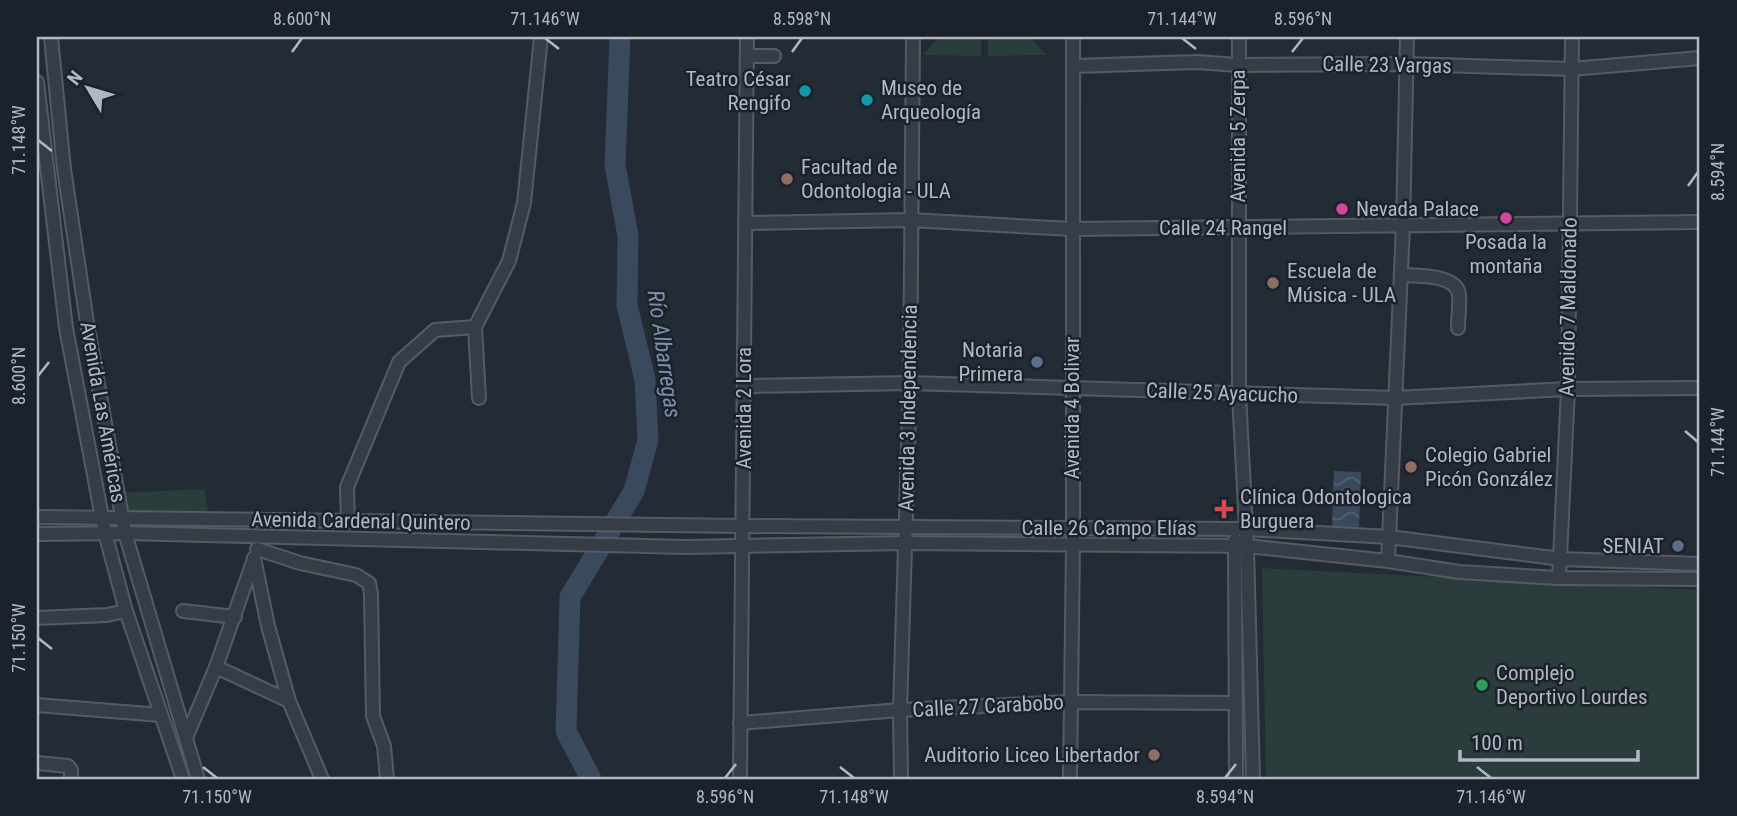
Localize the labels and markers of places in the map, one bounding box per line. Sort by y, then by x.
place label: Teatro César Rengifo [686,67,791,115]
place label: Museo de Arqueología [881,76,981,124]
marker: Teatro César Rengifo [797,83,813,99]
marker: Museo de Arqueología [859,92,875,108]
place label: Facultad de Odontologia - ULA [801,155,951,203]
marker: Facultad de Odontologia - ULA [779,171,795,187]
place label: Nevada Palace [1356,197,1479,221]
marker: Nevada Palace [1334,201,1350,217]
marker: Posada la montaña [1498,210,1514,226]
place label: Posada la montaña [1465,230,1547,278]
place label: Escuela de Música - ULA [1287,259,1396,307]
marker: Escuela de Música - ULA [1265,275,1281,291]
place label: Notaria Primera [958,338,1023,386]
marker: Notaria Primera [1029,354,1045,370]
place label: Colegio Gabriel Picón González [1425,443,1553,491]
marker: Colegio Gabriel Picón González [1403,459,1419,475]
place label: Clínica Odontologica Burguera [1240,485,1412,533]
marker: Clínica Odontologica Burguera [1214,499,1234,519]
place label: SENIAT [1603,534,1664,558]
marker: SENIAT [1670,538,1686,554]
place label: Complejo Deportivo Lourdes [1496,661,1648,709]
marker: Complejo Deportivo Lourdes [1474,677,1490,693]
place label: Auditorio Liceo Libertador [924,743,1140,767]
marker: Auditorio Liceo Libertador [1146,747,1162,763]

